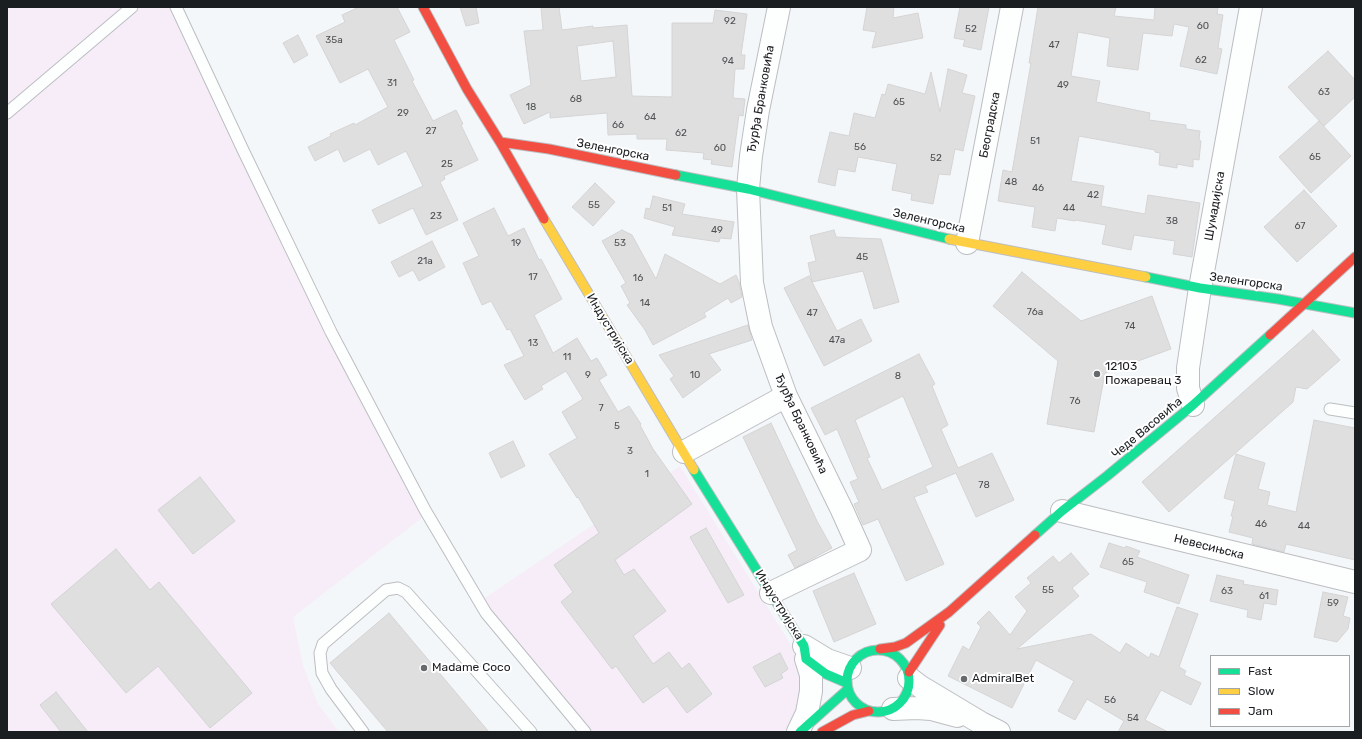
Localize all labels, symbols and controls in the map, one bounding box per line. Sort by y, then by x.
house number: 92 [724,15,736,27]
house number: 60 [1197,20,1209,32]
house number: 52 [965,23,977,35]
house number: 35a [325,34,343,46]
house number: 47 [1048,39,1060,51]
street label: Ђурђа Бранковића [744,44,778,154]
house number: 62 [1195,54,1207,66]
house number: 94 [722,55,734,67]
house number: 31 [387,77,397,89]
house number: 49 [1057,79,1069,91]
house number: 63 [1318,86,1330,98]
street label: Београдска [977,91,1003,159]
house number: 68 [570,93,582,105]
house number: 65 [893,96,905,108]
house number: 18 [526,101,536,113]
house number: 29 [397,107,409,119]
house number: 64 [644,111,656,123]
house number: 66 [612,119,624,131]
house number: 27 [426,125,436,137]
house number: 62 [675,127,687,139]
house number: 51 [1030,135,1040,147]
street label: Зеленгорска [575,136,651,164]
house number: 56 [854,141,866,153]
house number: 60 [714,142,726,154]
house number: 65 [1309,151,1321,163]
house number: 52 [930,152,942,164]
house number: 25 [441,158,453,170]
street label: Шумадијска [1202,170,1228,242]
house number: 48 [1005,176,1017,188]
house number: 46 [1032,182,1044,194]
house number: 42 [1087,189,1099,201]
house number: 55 [588,199,600,211]
house number: 51 [662,202,672,214]
house number: 44 [1063,202,1075,214]
street label: Зеленгорска [891,206,967,236]
house number: 23 [430,210,442,222]
house number: 38 [1166,215,1178,227]
house number: 67 [1295,220,1305,232]
house number: 49 [711,224,723,236]
house number: 19 [511,237,521,249]
house number: 53 [614,237,626,249]
house number: 45 [856,251,868,263]
house number: 21a [417,255,433,267]
street label: Зеленгорска [1208,270,1284,294]
house number: 17 [528,271,538,283]
house number: 16 [633,272,643,284]
street label: Индустријска [583,291,637,367]
house number: 14 [640,297,650,309]
house number: 76a [1027,306,1043,318]
house number: 47 [806,307,818,319]
house number: 74 [1125,320,1135,332]
house number: 47a [829,334,845,346]
house number: 13 [528,337,538,349]
house number: 11 [563,351,571,363]
place label: 12103 Пожаревац 3 [1105,360,1181,388]
house number: 9 [585,369,591,381]
house number: 10 [690,369,700,381]
marker: 12103 Пожаревац 3 [1092,369,1102,379]
house number: 8 [895,370,901,382]
street label: Ђурђа Бранковића [771,372,831,476]
street label: Чеде Васовића [1109,394,1185,462]
house number: 76 [1070,395,1080,407]
house number: 7 [598,402,604,414]
house number: 5 [614,420,620,432]
house number: 3 [627,445,633,457]
house number: 1 [645,468,649,480]
house number: 78 [978,479,990,491]
house number: 46 [1255,518,1267,530]
house number: 44 [1298,520,1310,532]
street label: Невесињска [1172,531,1246,563]
house number: 65 [1122,556,1134,568]
street label: Индустријска [752,567,806,643]
house number: 55 [1042,584,1054,596]
house number: 63 [1221,585,1233,597]
house number: 61 [1259,590,1269,602]
house number: 59 [1327,597,1339,609]
legend [1210,655,1350,727]
place label: Madame Coco [432,661,511,675]
marker: Madame Coco [419,663,429,673]
text: Fast [1248,664,1272,678]
place label: AdmiralBet [972,672,1034,686]
marker: AdmiralBet [959,674,969,684]
text: Slow [1248,684,1275,698]
house number: 56 [1104,694,1116,706]
text: Jam [1248,704,1273,718]
house number: 54 [1127,712,1139,724]

